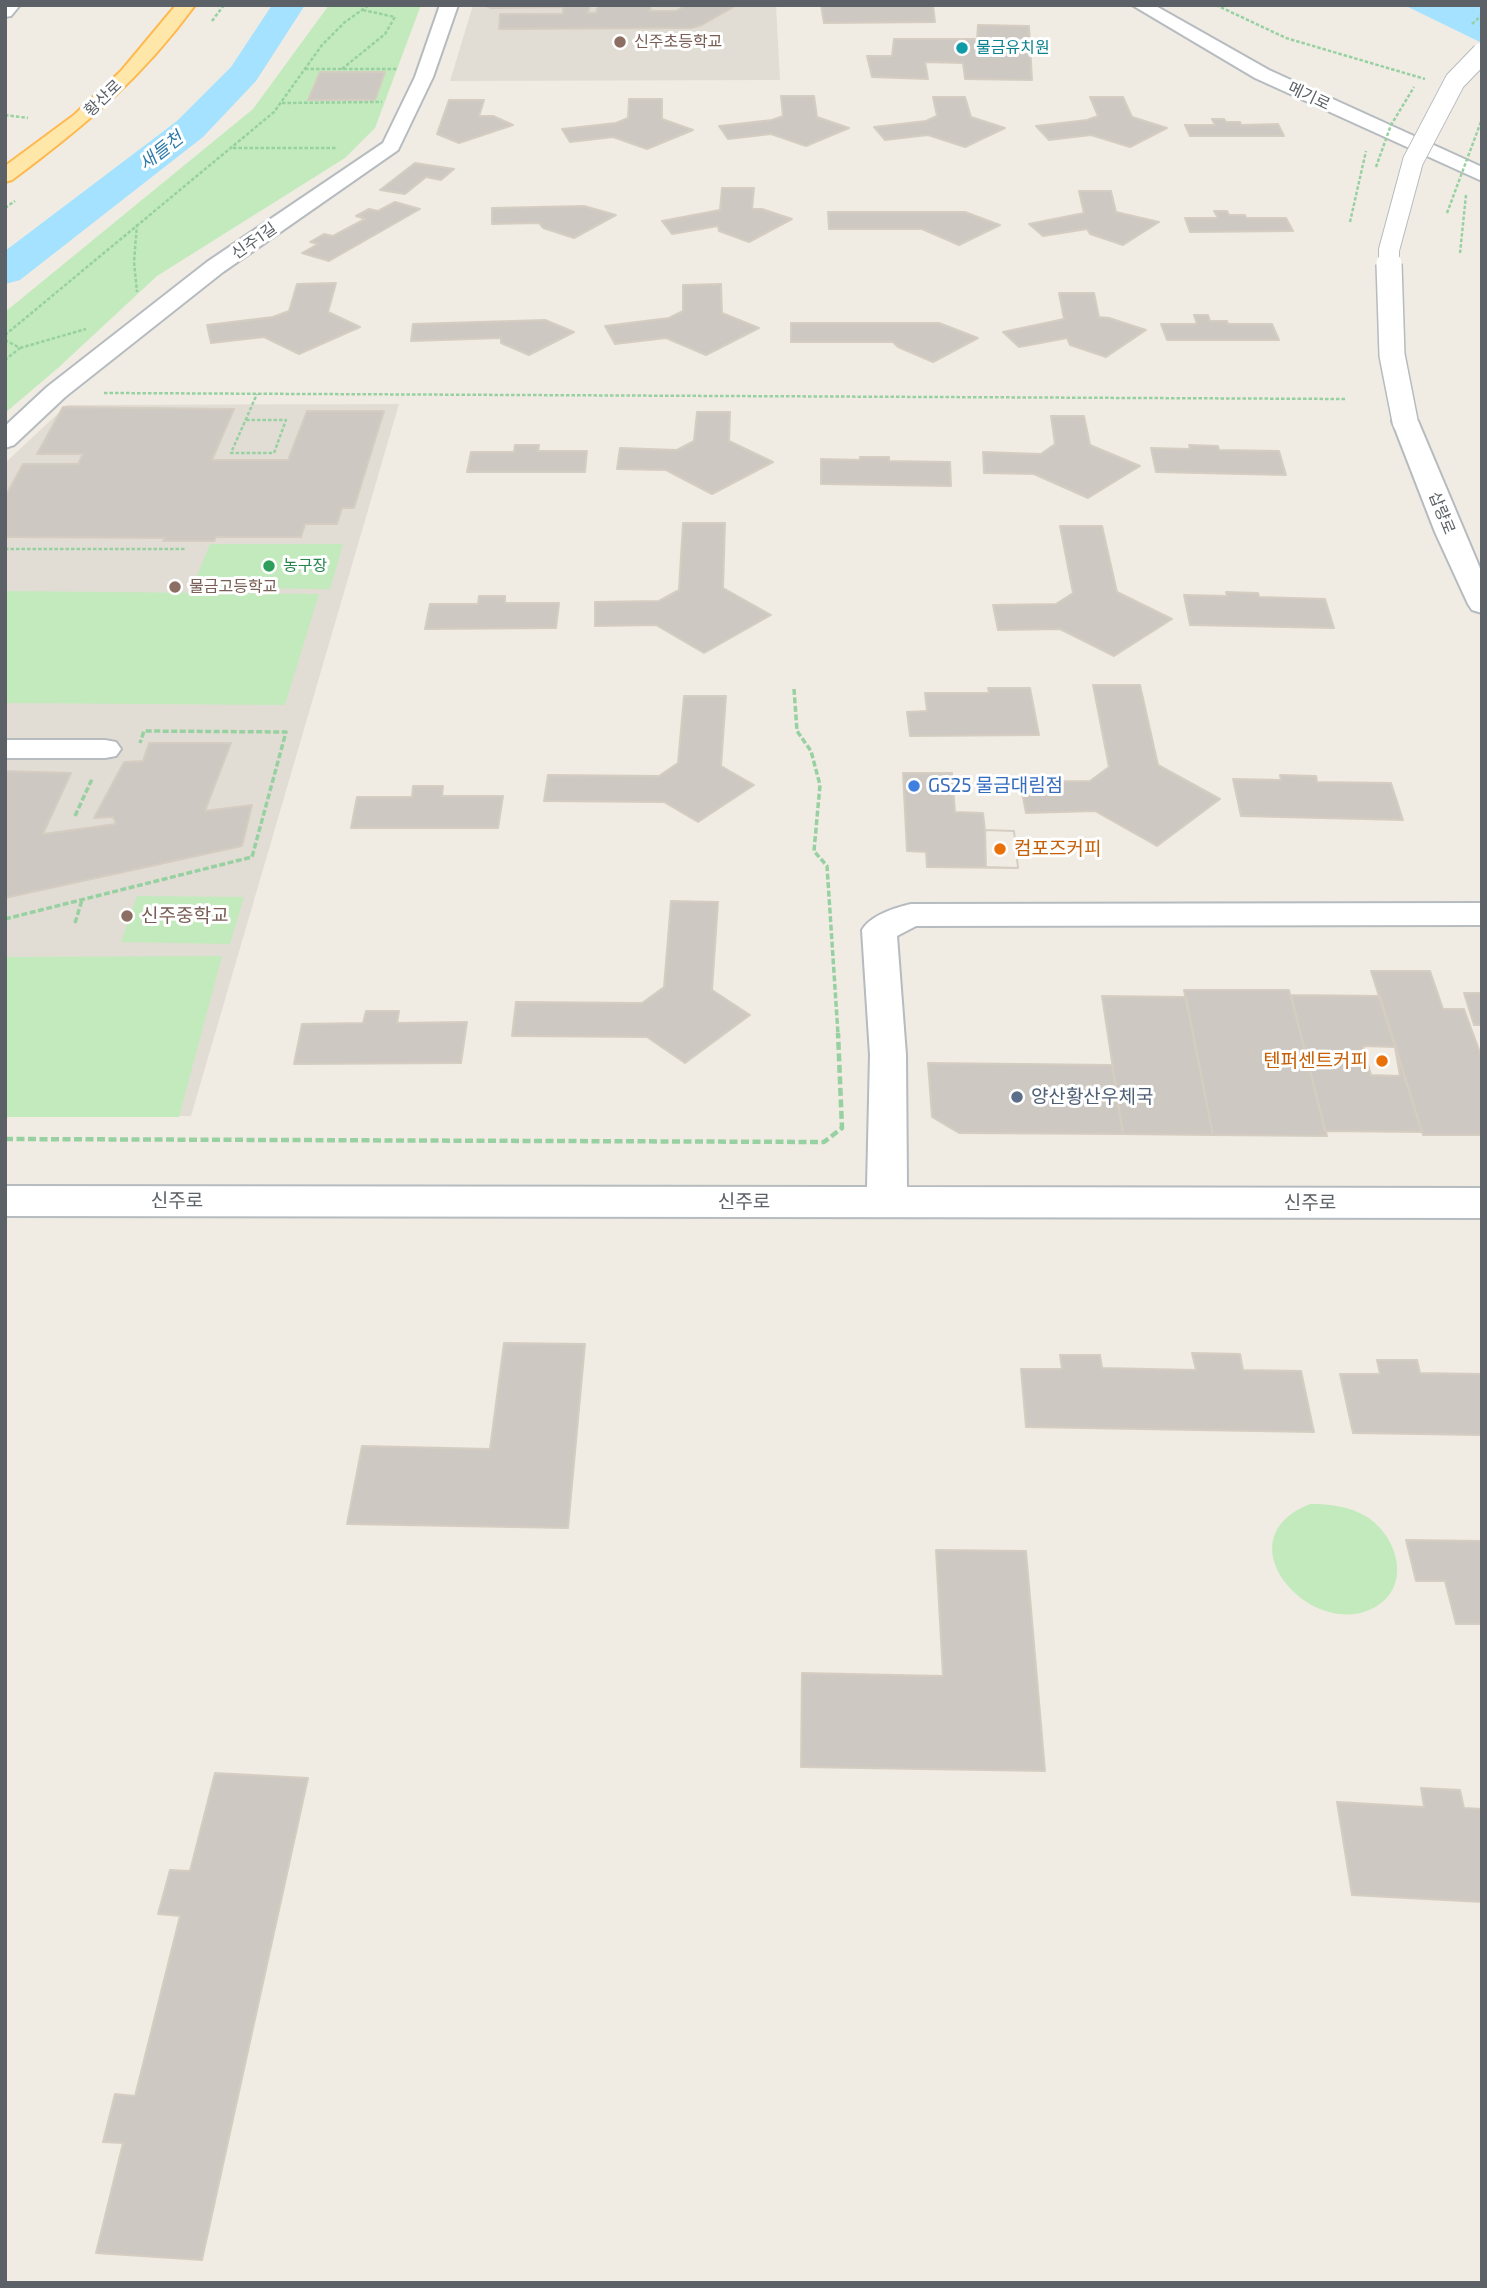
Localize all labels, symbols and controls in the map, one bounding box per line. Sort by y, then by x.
place label: 신주초등학교 [634,32,722,52]
marker: 신주초등학교 [612,34,628,50]
place label: 물금유치원 [976,38,1050,58]
marker: 물금유치원 [954,40,970,56]
street label: 황산로 [80,76,126,120]
street label: 메기로 [1285,78,1333,114]
water label: 새들천 [135,127,187,175]
street label: 신주1길 [228,219,280,263]
street label: 삽량로 [1425,489,1459,537]
place label: 농구장 [283,556,327,576]
marker: 농구장 [261,558,277,574]
place label: 물금고등학교 [189,577,277,597]
marker: 물금고등학교 [167,579,183,595]
place label: GS25 물금대림점 [928,775,1063,797]
marker: GS25 물금대림점 [906,778,922,794]
place label: 컴포즈커피 [1014,838,1101,860]
marker: 컴포즈커피 [992,841,1008,857]
place label: 신주중학교 [141,905,228,927]
marker: 신주중학교 [119,908,135,924]
place label: 텐퍼센트커피 [1263,1050,1368,1072]
marker: 텐퍼센트커피 [1374,1053,1390,1069]
place label: 양산황산우체국 [1031,1086,1153,1108]
marker: 양산황산우체국 [1009,1089,1025,1105]
street label: 신주로 [151,1190,203,1212]
street label: 신주로 [718,1191,770,1213]
street label: 신주로 [1284,1192,1336,1214]

